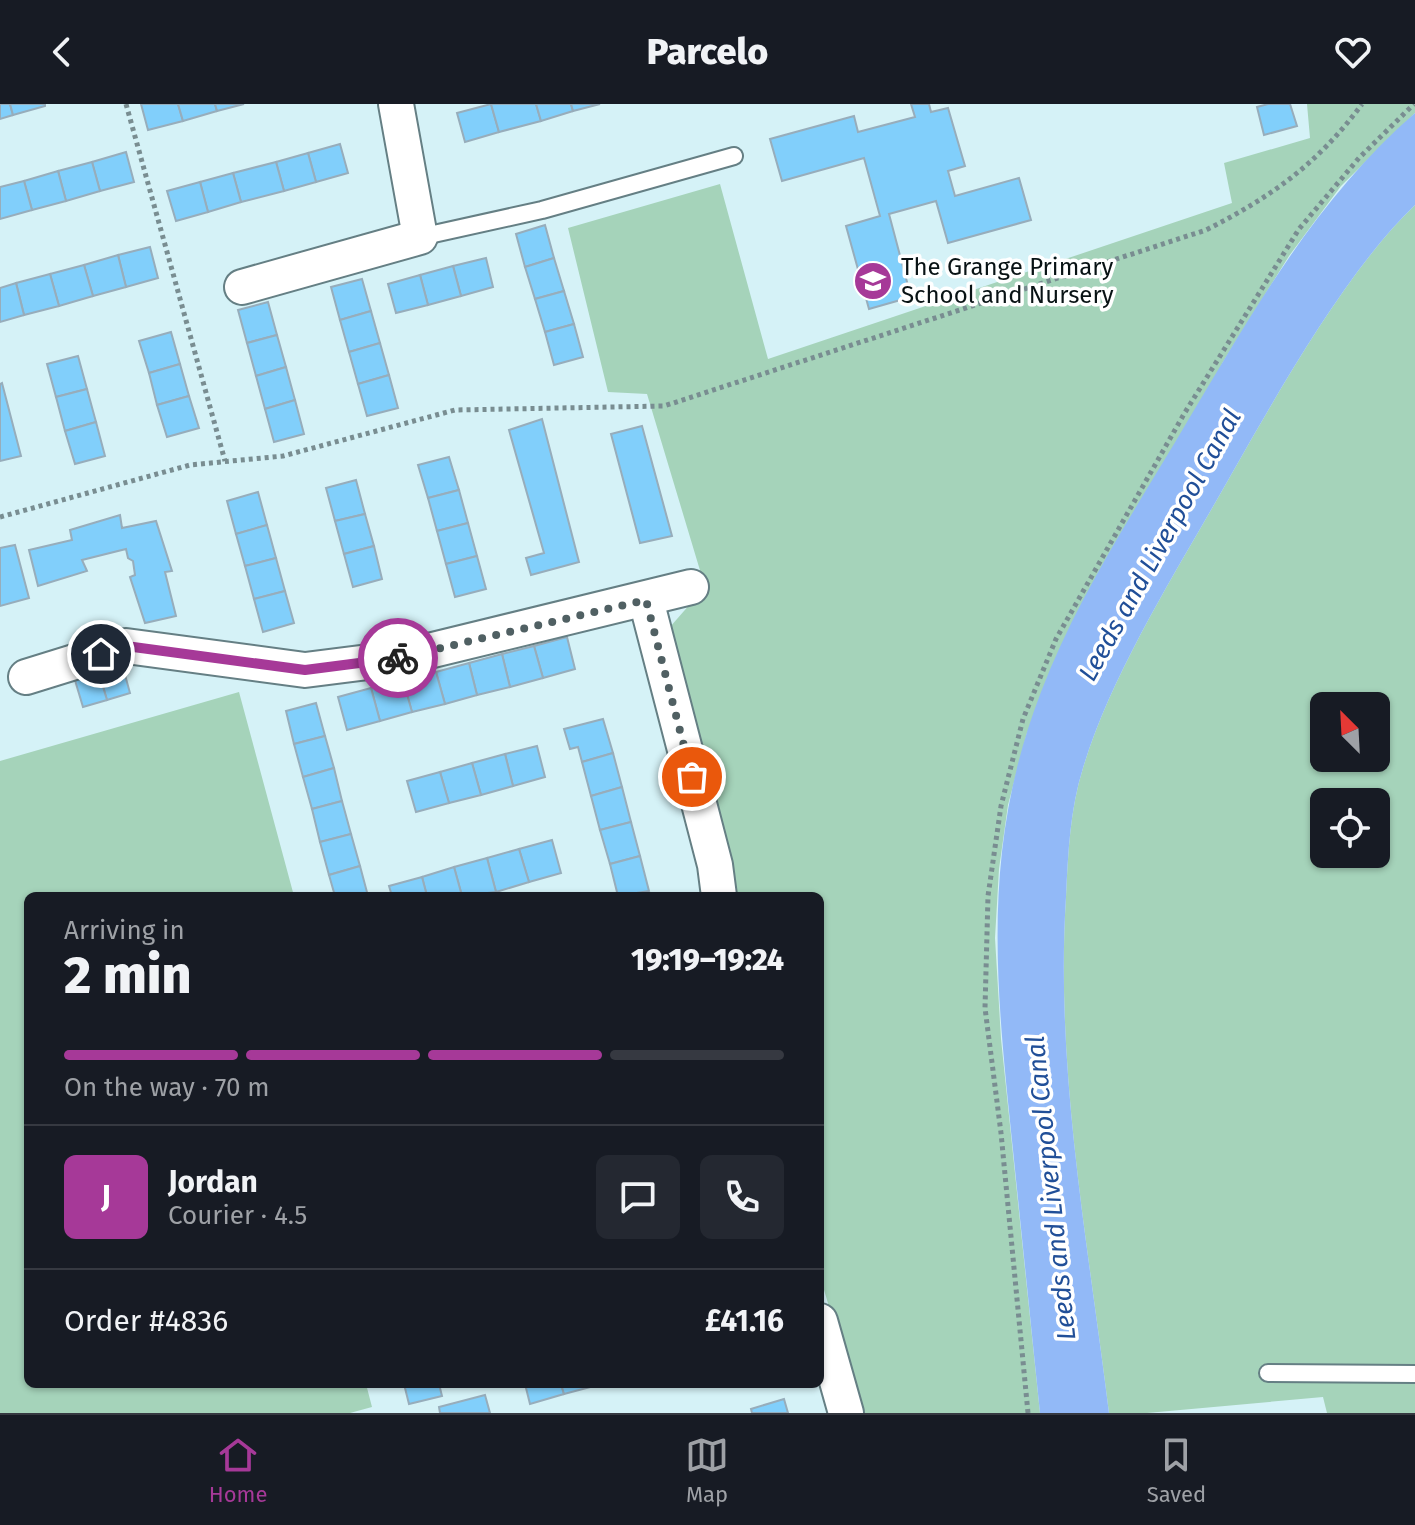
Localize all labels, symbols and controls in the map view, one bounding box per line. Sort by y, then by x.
icon: back [40,30,84,74]
text: Parcelo [647,30,768,74]
icon: heart [1331,30,1375,74]
place label: The Grange Primary School and Nursery [901,253,1114,309]
school or university icon: The Grange Primary School and Nursery [852,260,894,302]
water label: Leeds and Liverpool Canal [1072,404,1248,686]
courier [358,618,438,698]
pin [67,620,135,688]
icon: home [79,632,123,676]
icon: bike [376,636,420,680]
north arrow [1310,692,1390,772]
map controls [1310,692,1390,868]
pin [658,743,726,811]
icon: bag [670,755,714,799]
button: locate [1310,788,1390,868]
text: Arriving in [64,915,185,946]
text: 19:19–19:24 [631,942,784,978]
text: 2 min [64,944,191,1007]
water label: Leeds and Liverpool Canal [1020,1034,1082,1342]
text: On the way · 70 m [64,1072,270,1103]
button: chat [596,1155,680,1239]
button: phone [700,1155,784,1239]
text: Jordan [168,1164,258,1200]
text: J [101,1179,111,1215]
text: Courier · 4.5 [168,1200,307,1231]
text: Order #4836 [64,1303,228,1339]
text: £41.16 [705,1303,784,1339]
tab: Home [209,1433,267,1508]
tab: Map [685,1433,729,1508]
tab: Saved [1147,1433,1206,1508]

